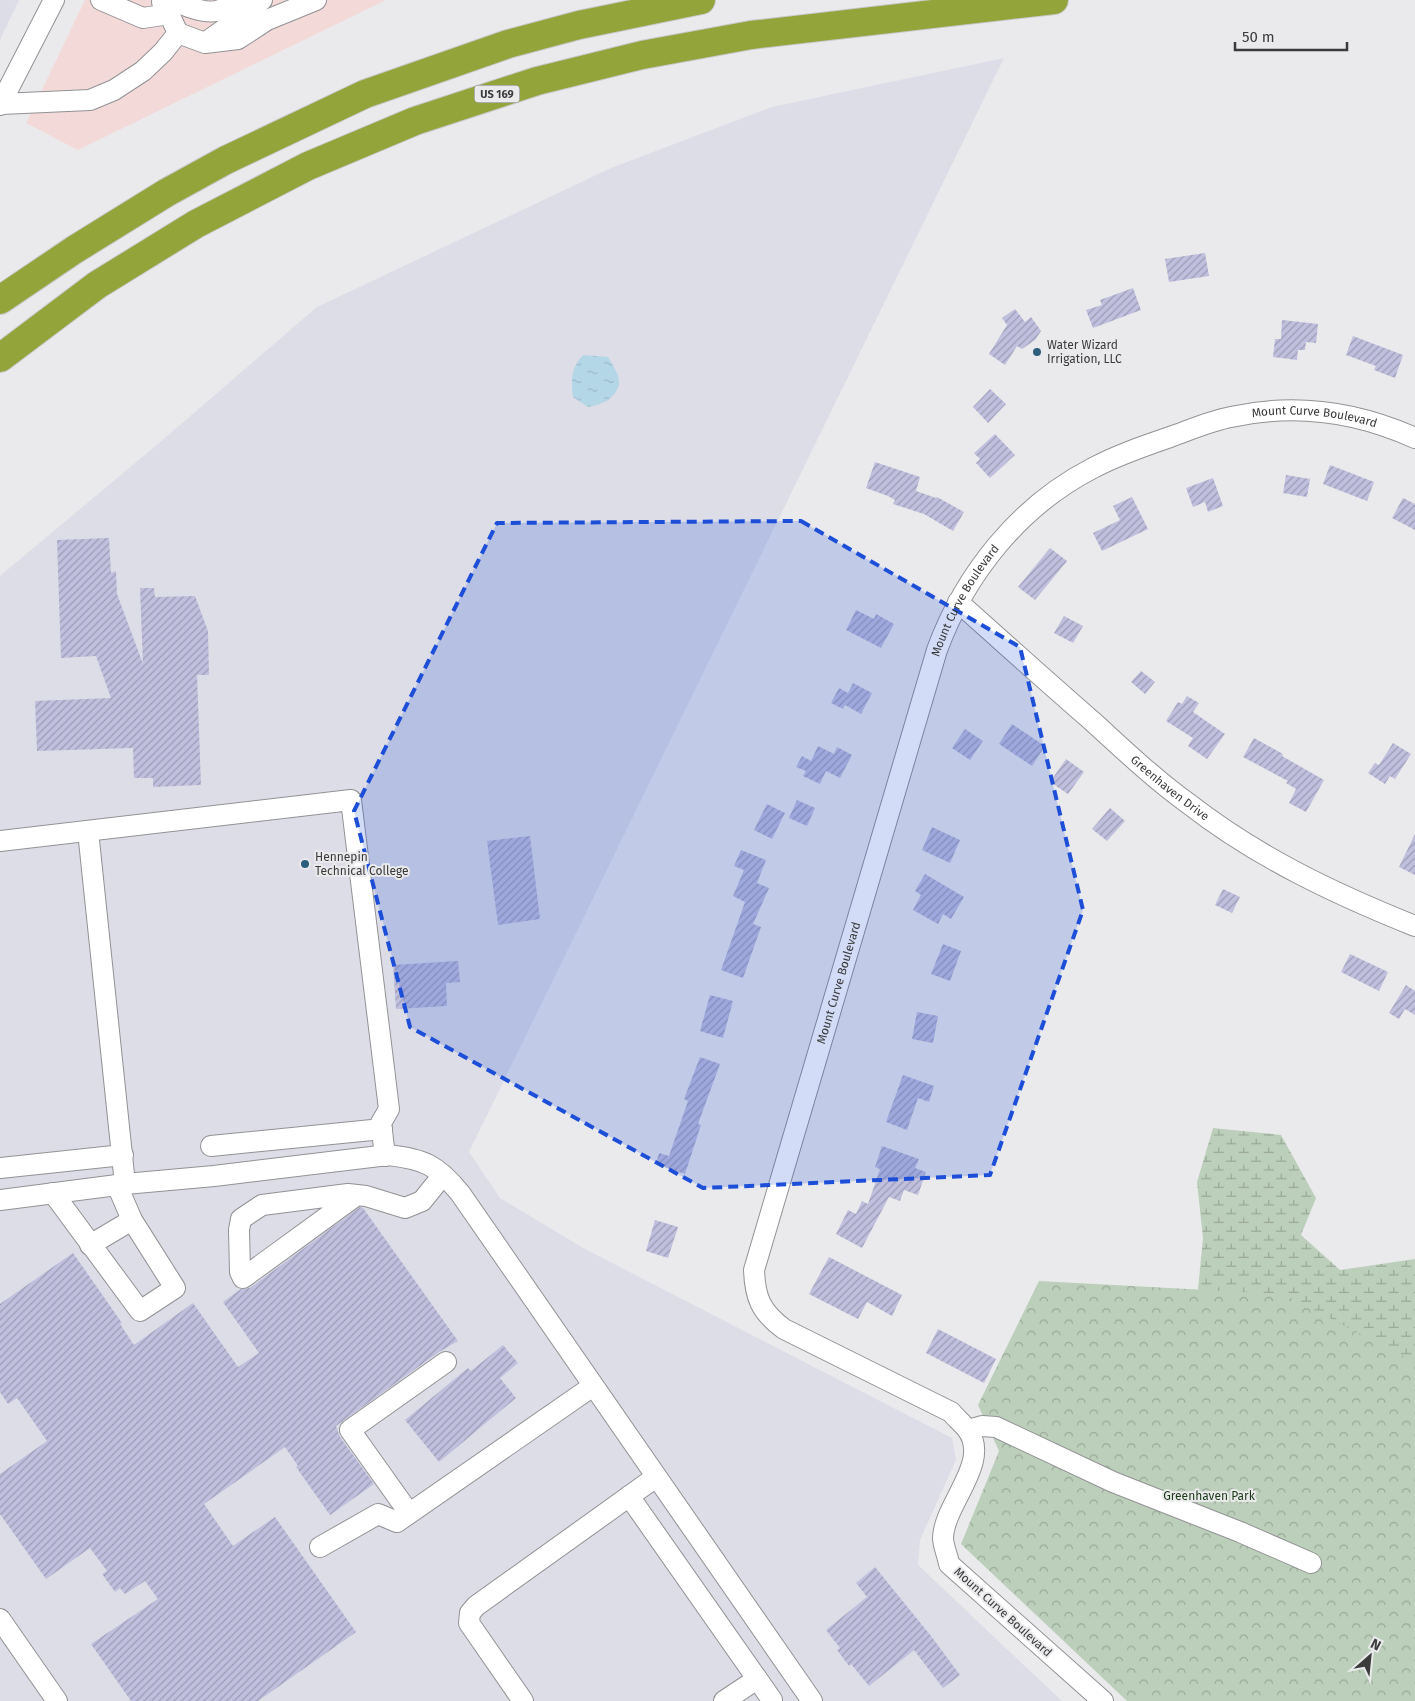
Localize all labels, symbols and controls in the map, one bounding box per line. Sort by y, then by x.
scale bar [1235,20,1348,52]
text: 50 m [1242,28,1275,46]
road number: US 169 [474,86,520,102]
place label: Water Wizard Irrigation, LLC [1047,338,1122,366]
marker: Water Wizard Irrigation, LLC [1031,346,1043,358]
street label: Mount Curve Boulevard [1251,403,1379,430]
street label: Mount Curve Boulevard [928,542,1002,658]
street label: Greenhaven Drive [1128,753,1212,824]
place label: Hennepin Technical College [315,850,409,878]
marker: Hennepin Technical College [299,858,311,870]
street label: Mount Curve Boulevard [814,920,863,1046]
park label: Greenhaven Park [1163,1489,1256,1503]
street label: Mount Curve Boulevard [951,1564,1055,1660]
north arrow [1345,1631,1395,1681]
text: N [1368,1635,1384,1655]

